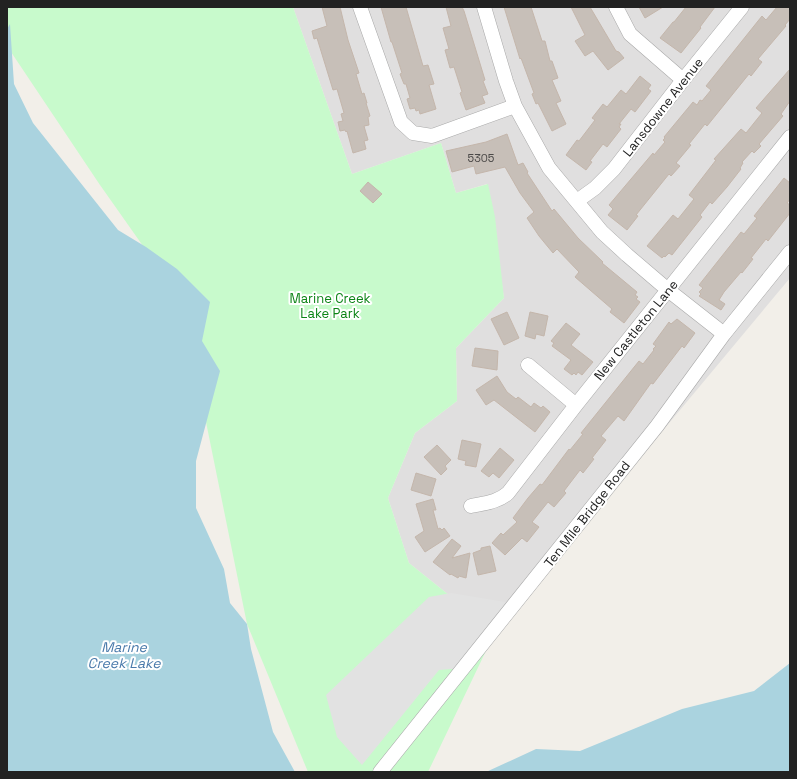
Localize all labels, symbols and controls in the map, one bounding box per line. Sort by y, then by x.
street label: Lansdowne Avenue [619,54,707,160]
house number: 5305 [468,151,495,165]
street label: New Castleton Lane [590,276,682,384]
park label: Marine Creek Lake Park [289,290,371,322]
street label: Ten Mile Bridge Road [540,457,634,571]
water label: Marine Creek Lake [88,638,161,672]

